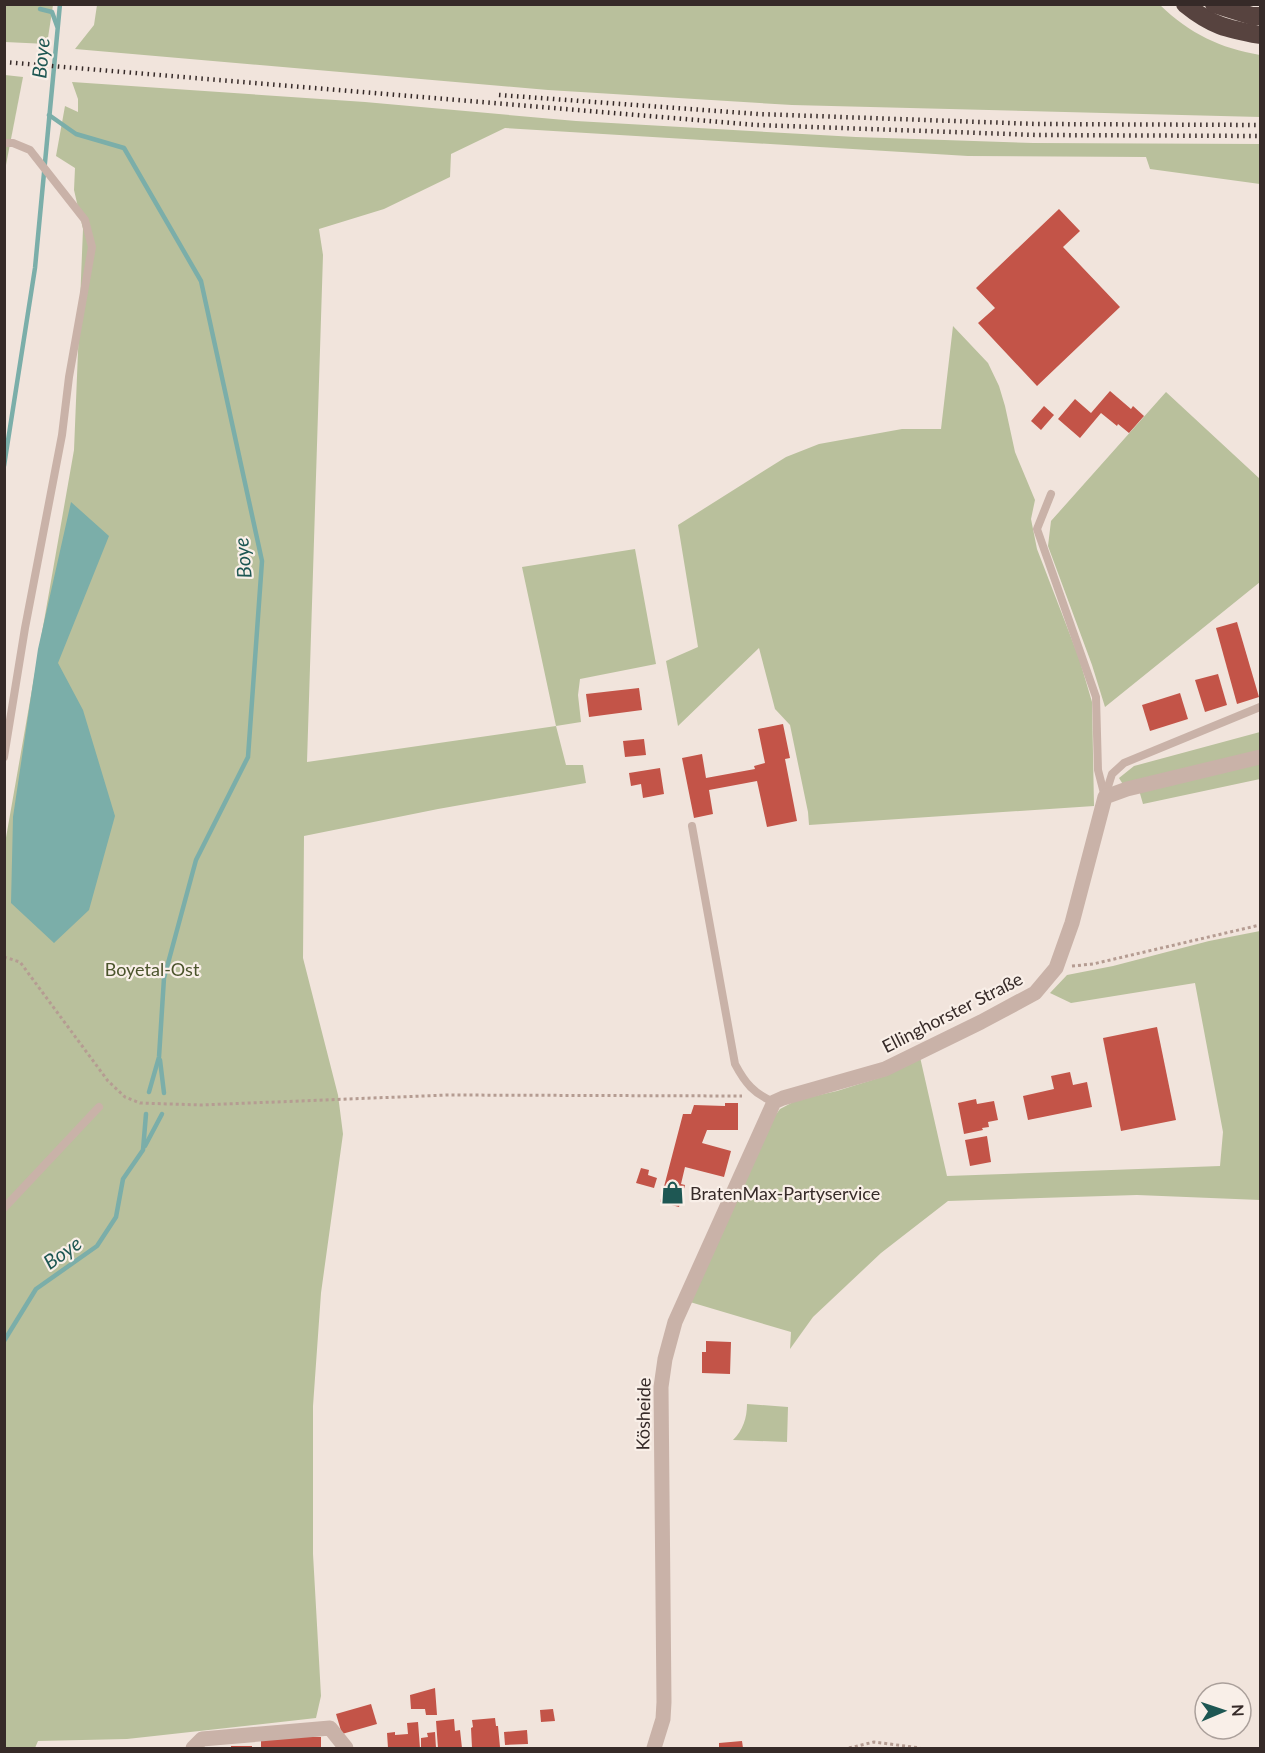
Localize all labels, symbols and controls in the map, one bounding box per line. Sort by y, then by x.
water label: Boye [26,37,54,79]
water label: Boye [228,537,256,579]
park label: Boyetal-Ost [105,958,200,980]
street label: Ellinghorster Straße [878,967,1026,1057]
shop icon: BratenMax-Partyservice [659,1180,685,1206]
place label: BratenMax-Partyservice [690,1182,880,1204]
water label: Boye [38,1230,86,1274]
street label: Kösheide [631,1377,655,1451]
north arrow [1193,1681,1253,1741]
text: N [1229,1704,1248,1717]

